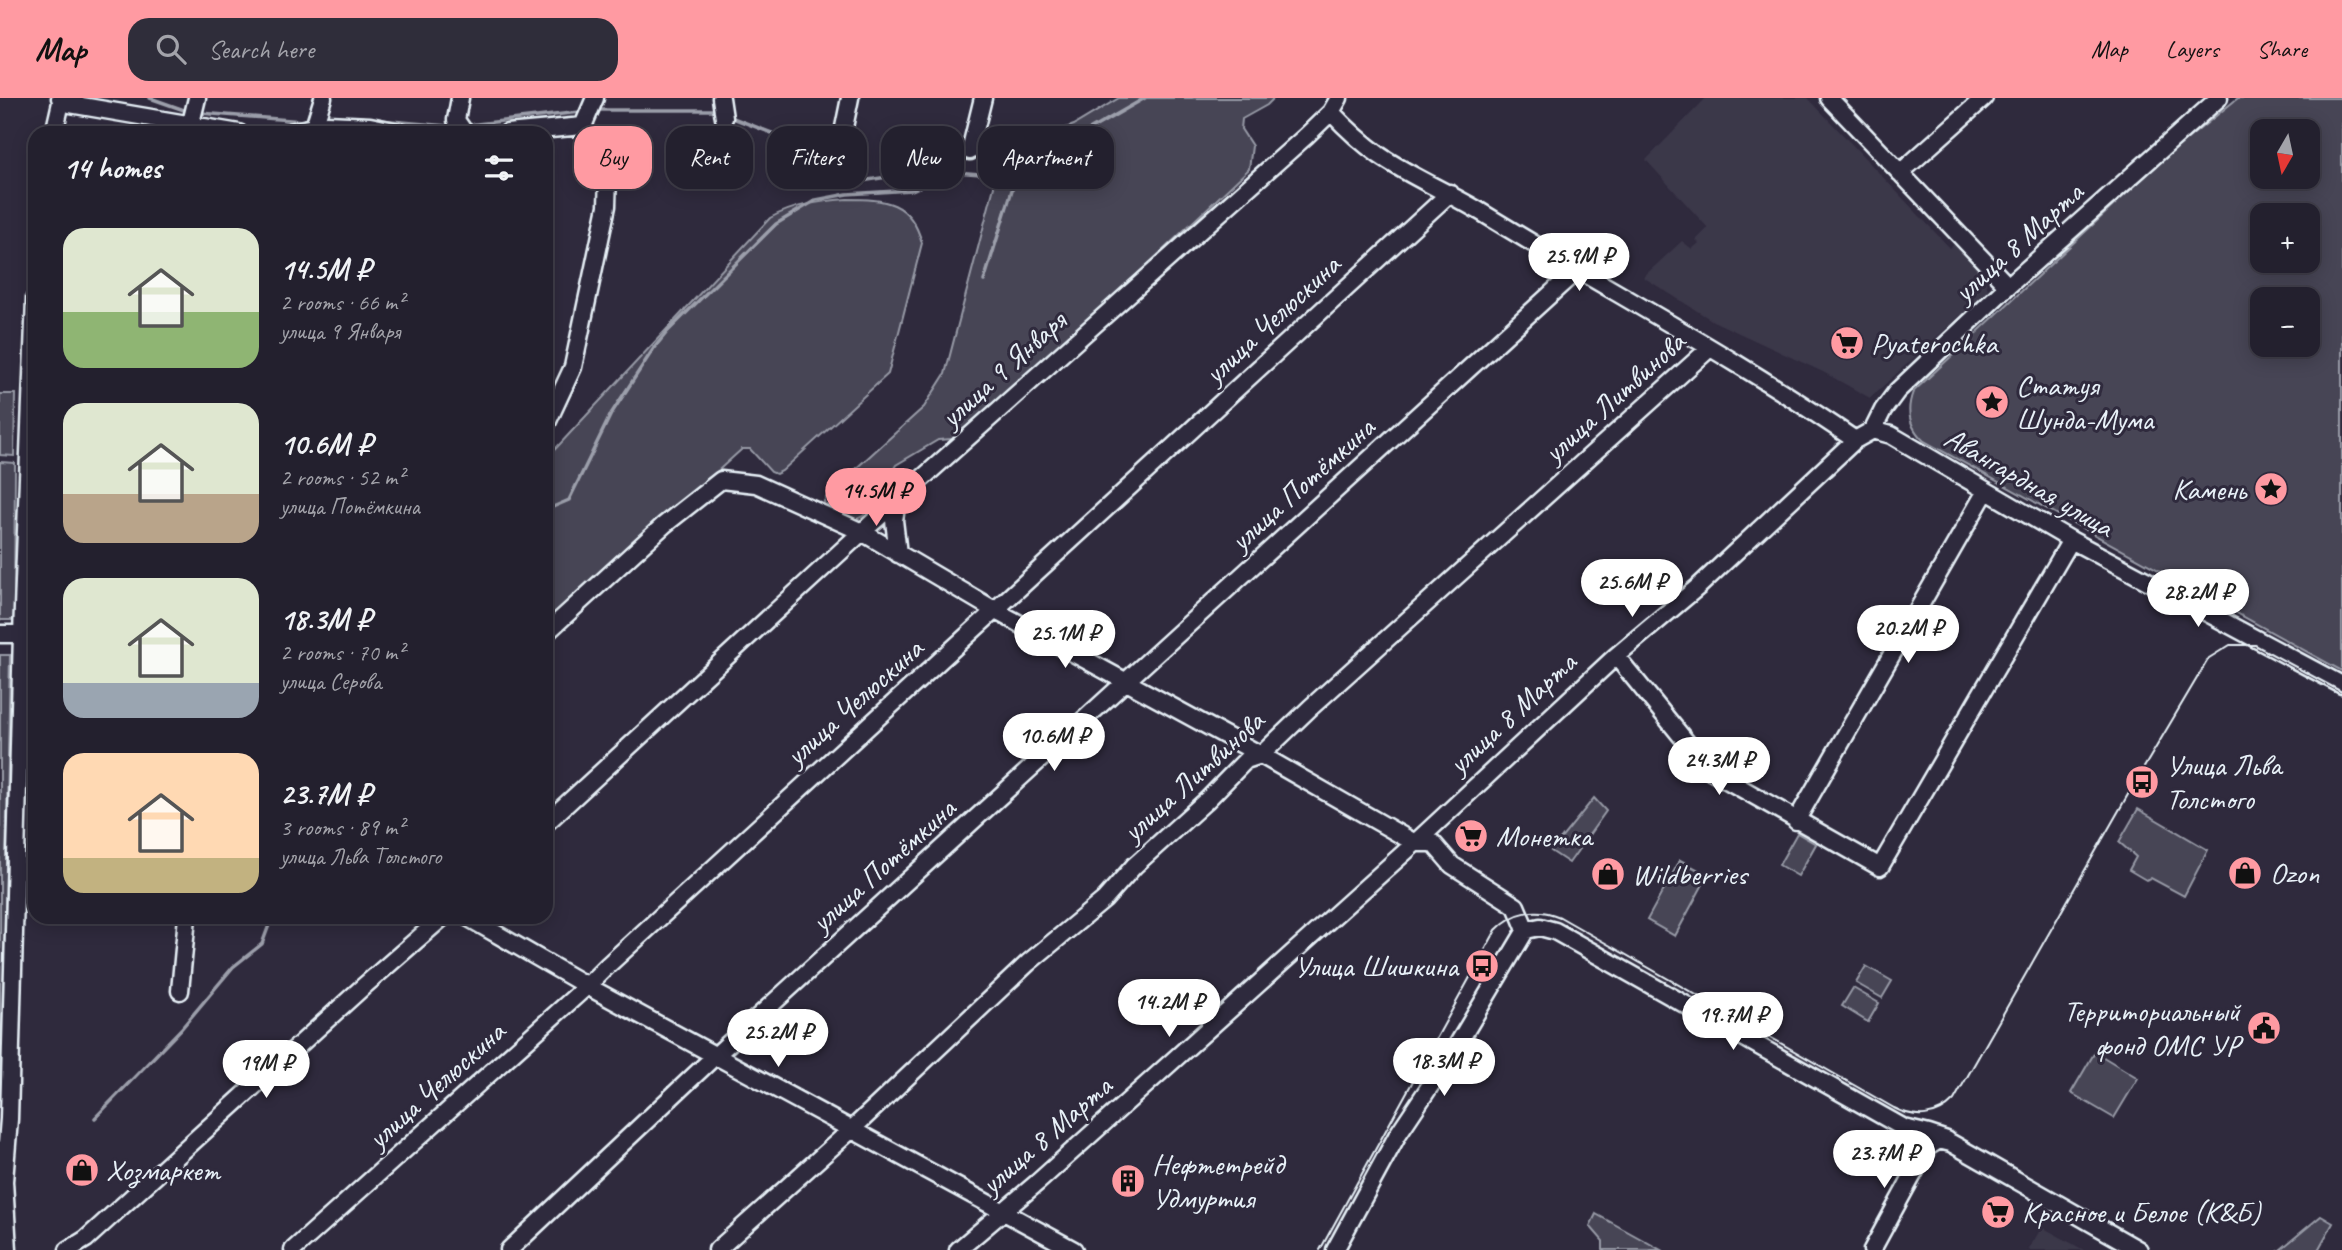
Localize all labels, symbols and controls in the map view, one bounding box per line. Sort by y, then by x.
search box [128,18,618,81]
text: Map [35,28,86,70]
icon: search [152,30,190,68]
text: Search here [208,33,314,66]
text: Map [2091,34,2128,64]
text: Layers [2166,34,2219,64]
text: Share [2257,34,2307,64]
north arrow [2250,119,2320,189]
map controls [2250,119,2320,357]
chip: Buy [574,126,652,189]
chip: Rent [666,126,753,189]
chip: Filters [767,126,867,189]
chip: New [881,126,964,189]
chip: Apartment [978,126,1114,189]
text: 14 homes [63,149,161,187]
icon: filters [480,149,518,187]
street label: улица 8 Марта [1944,172,2092,312]
button: + [2250,203,2320,273]
pin: 25.9M ₽ [1514,234,1644,293]
text: 25.9M ₽ [1544,241,1614,270]
street label: улица Челюскина [1194,245,1350,393]
text: 14.5M ₽ [280,250,371,288]
icon: home [119,256,203,340]
button: − [2250,287,2320,357]
text: 2 rooms · 66 m² [280,288,404,317]
street label: улица 9 Января [931,301,1076,437]
text: улица 9 Января [280,317,400,346]
street label: улица Литвинова [1534,322,1694,472]
supermarket icon: Pyaterochka [1828,324,1866,362]
place label: Pyaterochka [1871,324,1999,362]
place label: Статуя Шунда-Мума [2016,366,2155,438]
place icon: Статуя Шунда-Мума [1973,383,2011,421]
street label: улица Потёмкина [1220,408,1384,560]
street label: Авангардная улица [1938,418,2122,547]
text: 10.6M ₽ [280,425,372,463]
icon: home [119,431,203,515]
text: 2 rooms · 52 m² [280,463,404,492]
pin: 14.5M ₽ [811,468,941,528]
place label: Камень [2172,470,2248,508]
place icon: Камень [2252,470,2290,508]
text: 14.5M ₽ [841,476,911,505]
text: улица Потёмкина [280,492,420,521]
pin: 25.6M ₽ [1567,560,1697,619]
text: 25.6M ₽ [1597,567,1667,596]
pin: 28.2M ₽ [2133,570,2263,629]
text: 28.2M ₽ [2163,577,2233,606]
text: 18.3M ₽ [280,600,371,638]
icon: home [119,606,203,690]
pin: 20.2M ₽ [1843,606,1973,665]
pin: 25.1M ₽ [1000,610,1130,670]
text: 20.2M ₽ [1873,613,1943,642]
text: 25.1M ₽ [1030,618,1100,647]
street label: улица Челюскина [776,629,932,775]
text: 2 rooms · 70 m² [280,638,404,667]
street label: улица 8 Марта [1438,642,1586,784]
text: улица Серова [280,667,382,696]
street label: улица Литвинова [1113,701,1273,851]
pin: 10.6M ₽ [989,714,1119,773]
text: 10.6M ₽ [1019,721,1089,750]
pin: 24.3M ₽ [1654,738,1784,797]
text: 24.3M ₽ [1684,745,1754,774]
place label: Улица Льва Толстого [2166,746,2284,818]
bus stop icon: Улица Льва Толстого [2123,763,2161,801]
text: 23.7M ₽ [280,775,371,813]
icon: home [119,781,203,865]
street label: улица Потёмкина [801,789,965,941]
text: 3 rooms · 89 m² [280,813,404,842]
supermarket icon: Монетка [1452,817,1490,855]
place label: Монетка [1496,817,1595,855]
text: улица Льва Толстого [280,842,441,871]
shop icon: Ozon [2226,854,2264,892]
place label: Ozon [2270,854,2320,892]
shop icon: Wildberries [1589,855,1627,893]
place label: Wildberries [1632,855,1750,893]
place label: Улица Шишкина [1294,947,1460,985]
bus stop icon: Улица Шишкина [1463,947,1501,985]
pin: 14.2M ₽ [1104,979,1234,1039]
text: 14.2M ₽ [1134,987,1204,1016]
pin: 19.7M ₽ [1668,992,1798,1052]
place label: Территориальный фонд ОМС УР [2063,992,2244,1064]
text: 19.7M ₽ [1698,1000,1768,1029]
public building icon: Территориальный фонд ОМС УР [2245,1009,2283,1047]
pin: 25.2M ₽ [713,1010,843,1069]
street label: улица Челюскина [358,1012,514,1158]
text: 25.2M ₽ [743,1017,813,1046]
pin: 18.3M ₽ [1379,1038,1509,1098]
pin: 19M ₽ [217,1040,315,1100]
text: 18.3M ₽ [1409,1046,1479,1075]
text: 19M ₽ [239,1048,293,1077]
street label: улица 8 Марта [971,1066,1121,1204]
pin: 23.7M ₽ [1819,1130,1949,1190]
text: 23.7M ₽ [1849,1138,1919,1167]
place label: Нефтетрейд Удмуртия [1152,1145,1286,1217]
shop icon: Хозмаркет [63,1151,101,1189]
place label: Хозмаркет [106,1151,222,1189]
building icon: Нефтетрейд Удмуртия [1109,1162,1147,1200]
supermarket icon: Красное и Белое (К&Б) [1979,1193,2017,1231]
place label: Красное и Белое (К&Б) [2022,1193,2263,1231]

